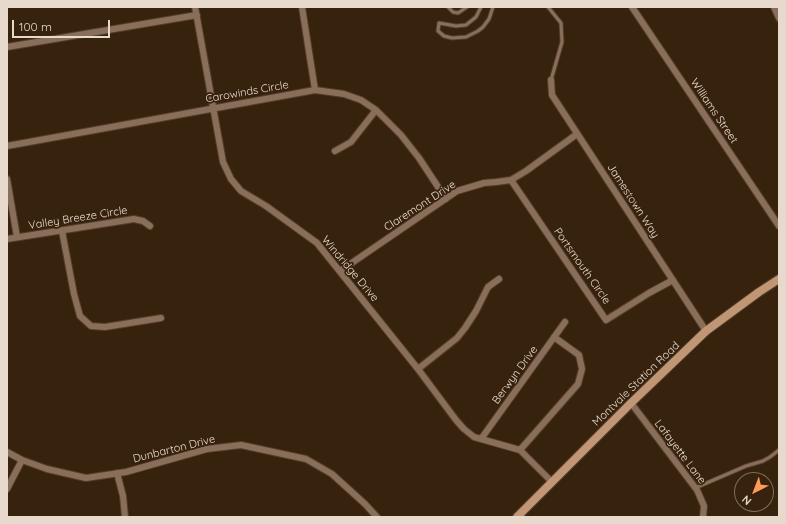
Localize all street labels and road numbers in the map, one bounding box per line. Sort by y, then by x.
street label: Williams Street [687,76,741,146]
street label: Carowinds Circle [204,78,290,106]
street label: Jamestown Way [604,161,662,241]
street label: Claremont Drive [382,178,458,234]
street label: Valley Breeze Circle [28,204,128,232]
street label: Portsmouth Circle [551,225,613,307]
street label: Windridge Drive [319,234,381,304]
street label: Montvale Station Road [590,339,682,429]
street label: Berwyn Drive [490,343,540,407]
street label: Lafayette Lane [651,417,709,487]
street label: Dunbarton Drive [132,432,216,466]

